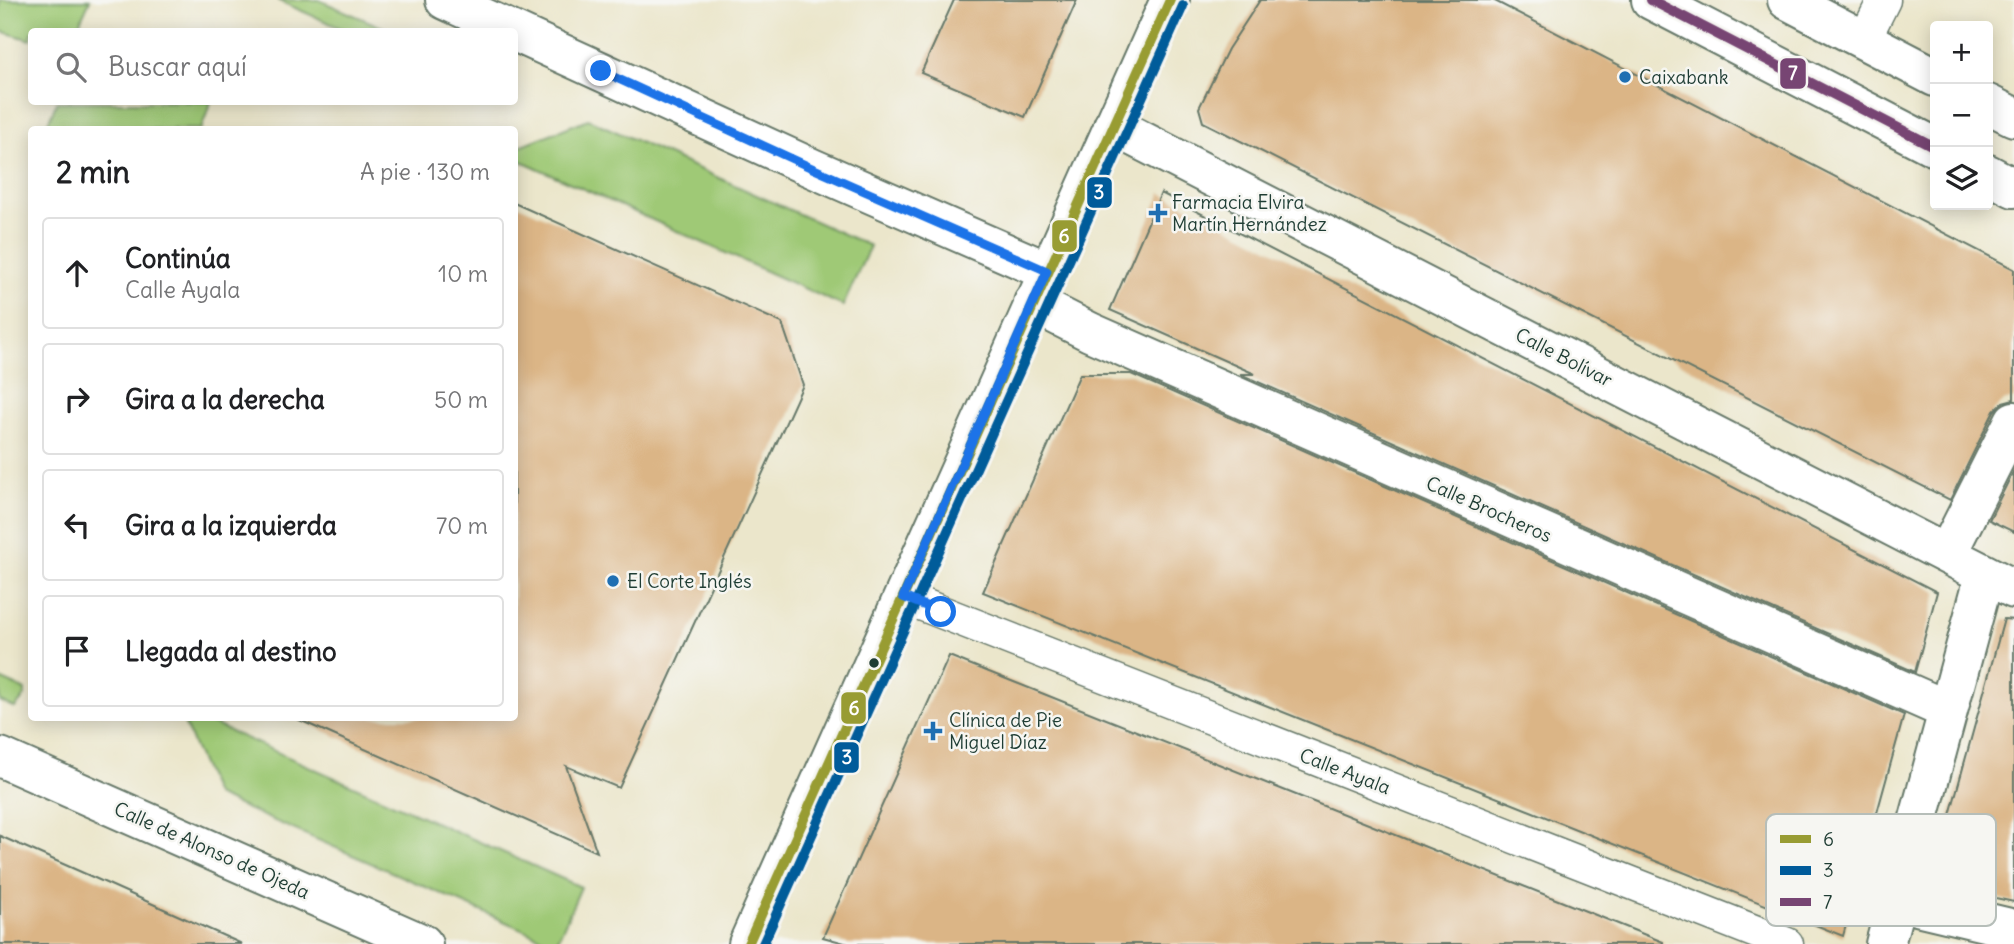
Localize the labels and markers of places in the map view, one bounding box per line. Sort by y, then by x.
place label: Caixabank [1639,65,1729,89]
marker: Caixabank [1617,69,1633,85]
place label: Farmacia Elvira Martín Hernández [1172,190,1327,236]
marker: Farmacia Elvira Martín Hernández [1150,205,1166,221]
place label: El Corte Inglés [627,569,752,593]
marker: El Corte Inglés [605,573,621,589]
unlabelled marker [867,656,881,670]
place label: Clínica de Pie Miguel Díaz [949,708,1062,754]
marker: Clínica de Pie Miguel Díaz [923,721,943,741]

